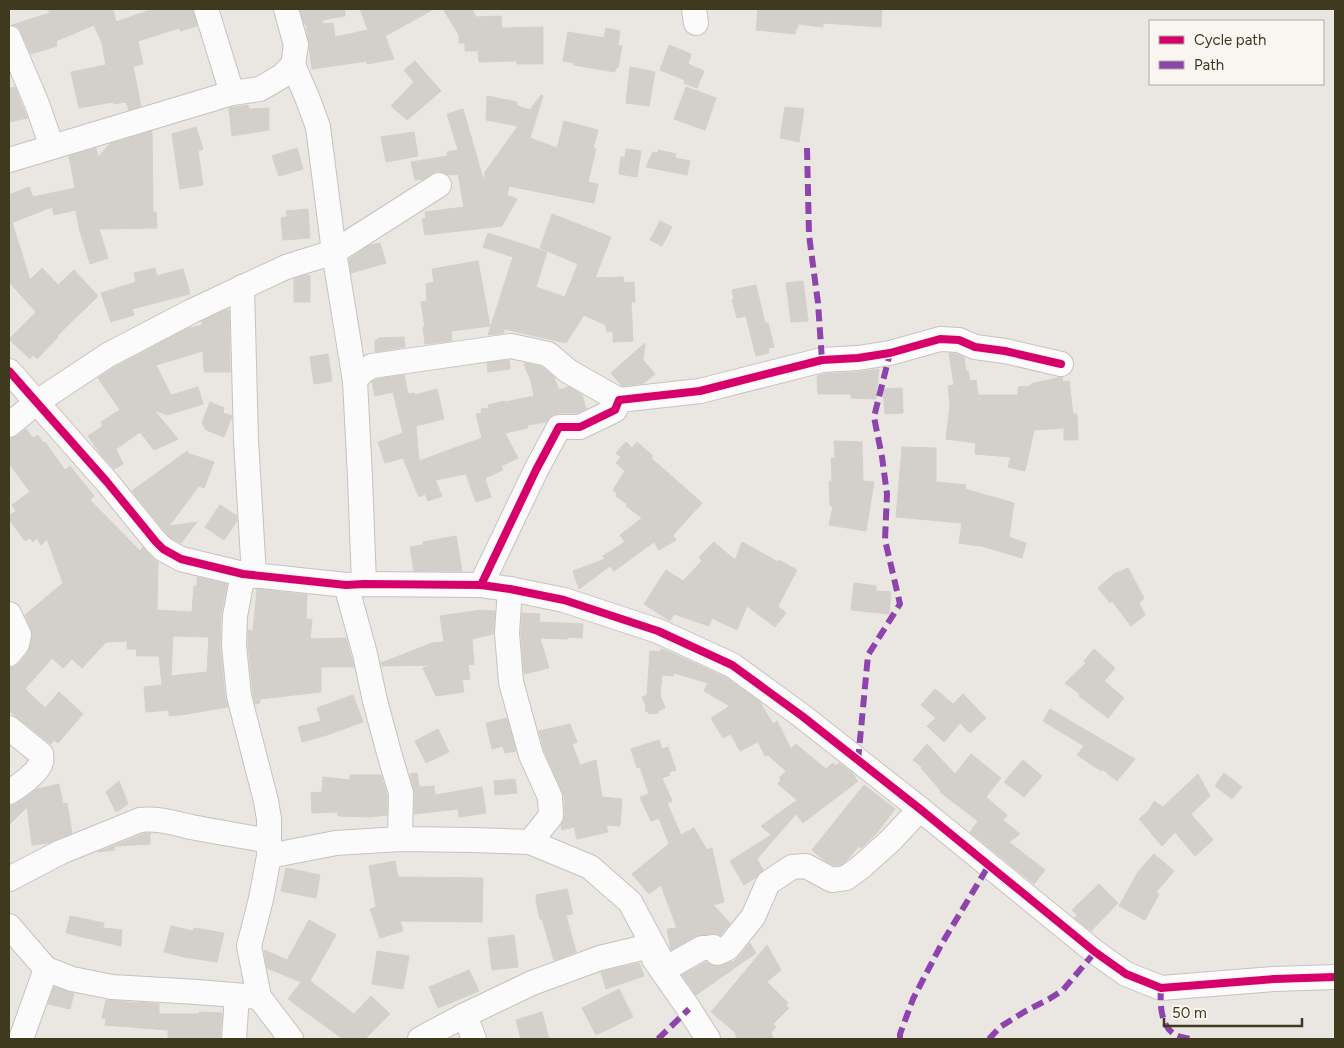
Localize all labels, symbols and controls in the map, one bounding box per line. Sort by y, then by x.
legend [1149,20,1324,85]
text: Cycle path [1194,31,1266,49]
text: Path [1194,56,1224,74]
scale bar [1164,996,1302,1028]
text: 50 m [1172,1004,1207,1022]

